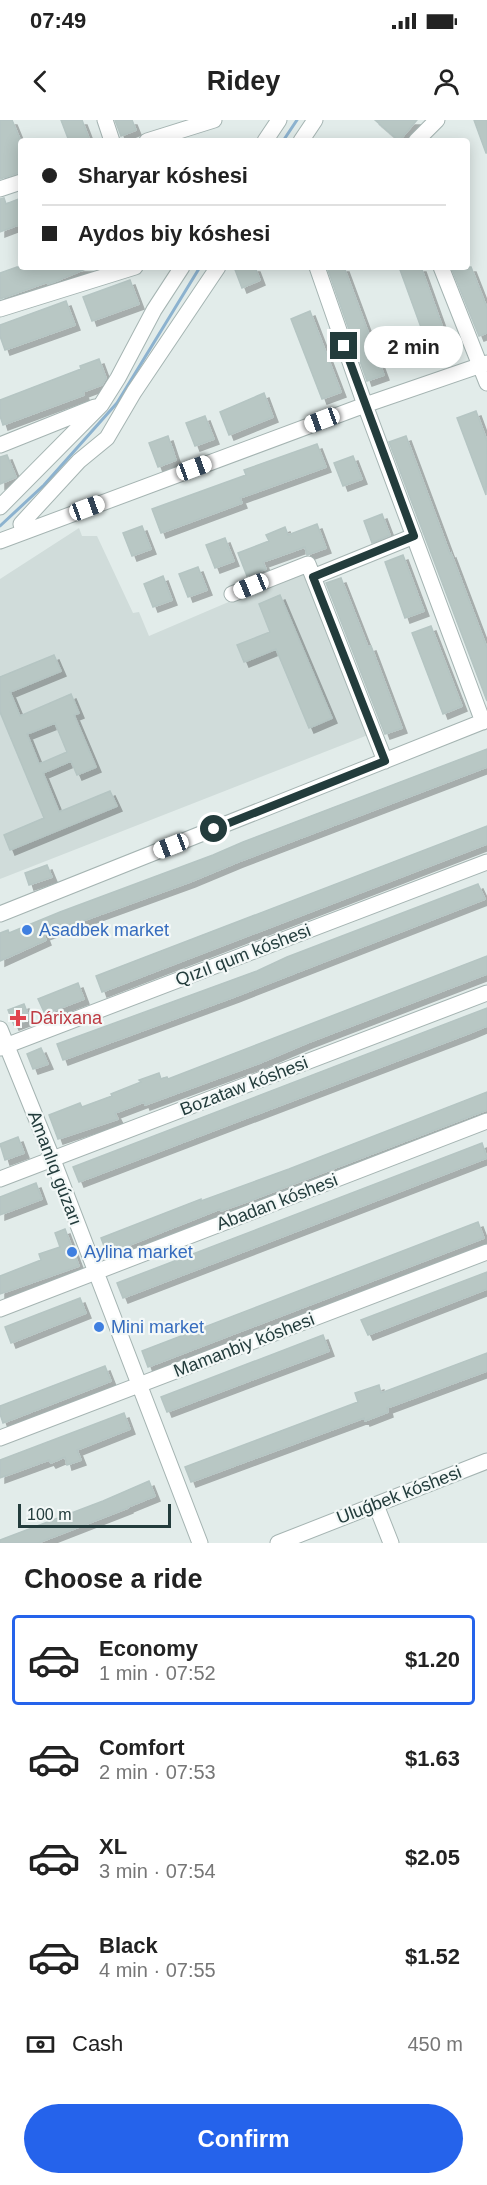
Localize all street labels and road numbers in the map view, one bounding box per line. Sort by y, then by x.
street label: Qızıl qum kóshesi [173,920,313,990]
street label: Bozataw kóshesi [177,1052,311,1120]
street label: Amanlıq gúzarı [24,1108,86,1228]
street label: Abadan kóshesi [214,1170,340,1234]
street label: Mamanbiy kóshesi [171,1309,317,1381]
street label: Uluǵbek kóshesi [334,1462,464,1528]

